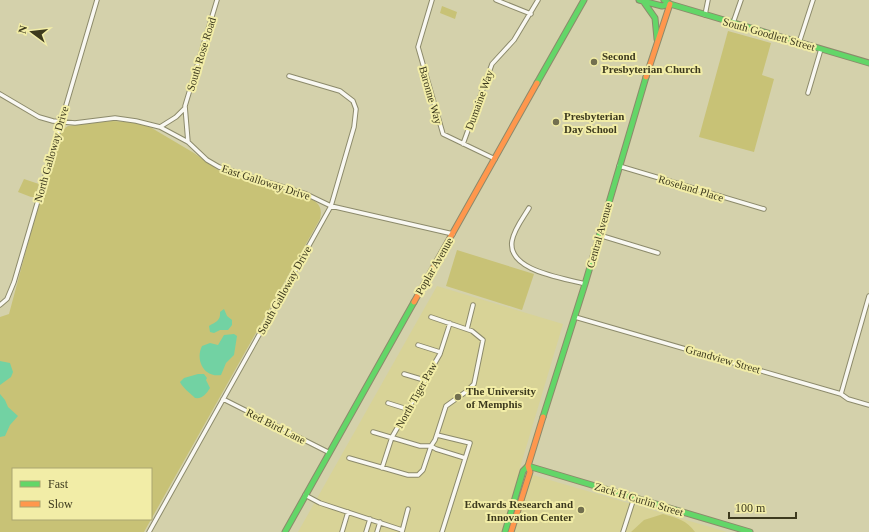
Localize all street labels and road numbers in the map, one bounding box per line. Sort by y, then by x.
street label: South Rose Road [184,15,218,92]
street label: South Goodlett Street [722,15,816,53]
street label: Baronne Way [417,65,445,126]
street label: Dumaine Way [463,68,496,132]
street label: North Galloway Drive [32,105,70,203]
street label: East Galloway Drive [220,162,312,202]
street label: Roseland Place [657,172,725,204]
street label: Central Avenue [584,201,614,269]
street label: Poplar Avenue [413,235,455,297]
street label: South Galloway Drive [255,244,313,336]
street label: Grandview Street [684,343,762,375]
street label: North Tiger Paw [393,360,439,430]
street label: Red Bird Lane [244,406,308,446]
street label: Zack H Curlin Street [593,480,685,518]

